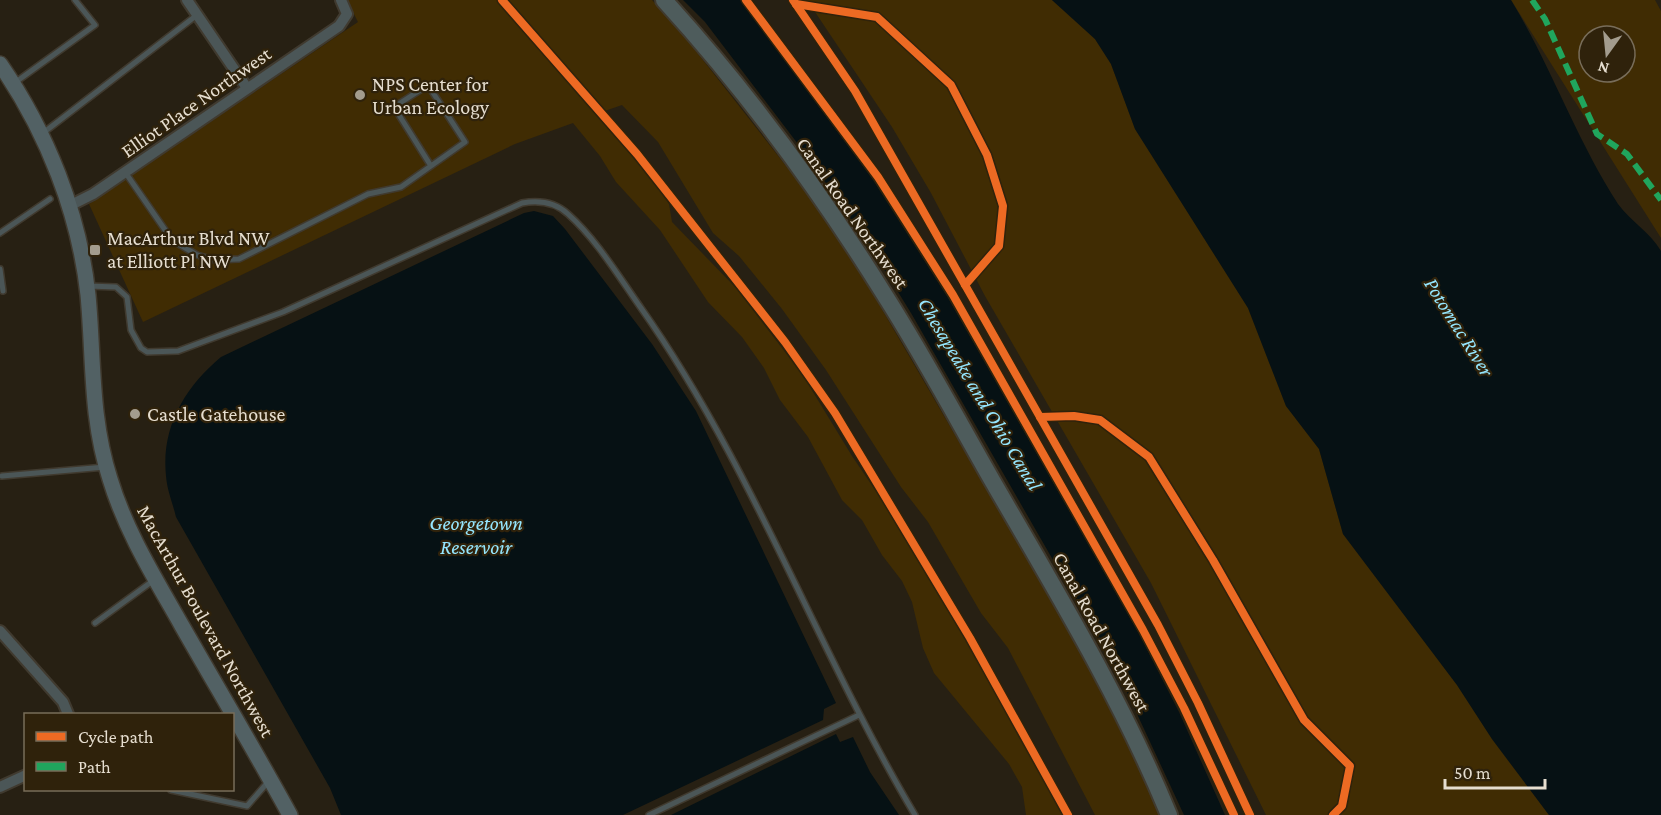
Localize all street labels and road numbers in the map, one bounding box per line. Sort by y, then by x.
street label: Elliot Place Northwest [117,42,275,162]
street label: Canal Road Northwest [793,133,914,293]
street label: MacArthur Boulevard Northwest [133,501,279,741]
street label: Canal Road Northwest [1049,548,1155,716]

